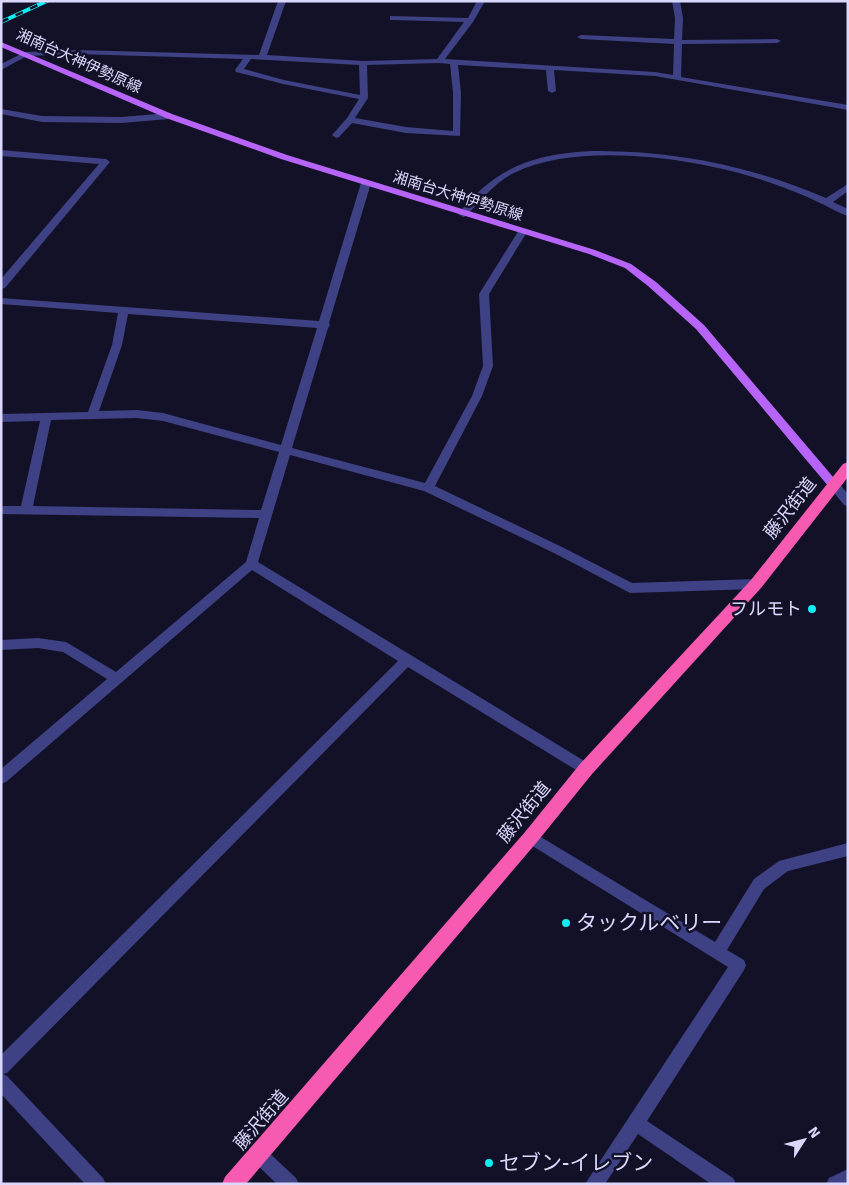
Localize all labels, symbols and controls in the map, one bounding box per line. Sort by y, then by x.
street label: 湘南台大神伊勢原線 [14,25,144,97]
street label: 湘南台大神伊勢原線 [391,168,525,224]
street label: 藤沢街道 [759,473,821,543]
place label: フルモト [730,598,802,620]
marker: フルモト [806,603,818,615]
street label: 藤沢街道 [493,777,555,847]
place label: タックルベリー [576,910,722,936]
marker: タックルベリー [560,917,572,929]
street label: 藤沢街道 [229,1086,293,1154]
north arrow [779,1115,829,1165]
text: N [804,1124,824,1142]
place label: セブン-イレブン [499,1150,653,1176]
marker: セブン-イレブン [483,1157,495,1169]

